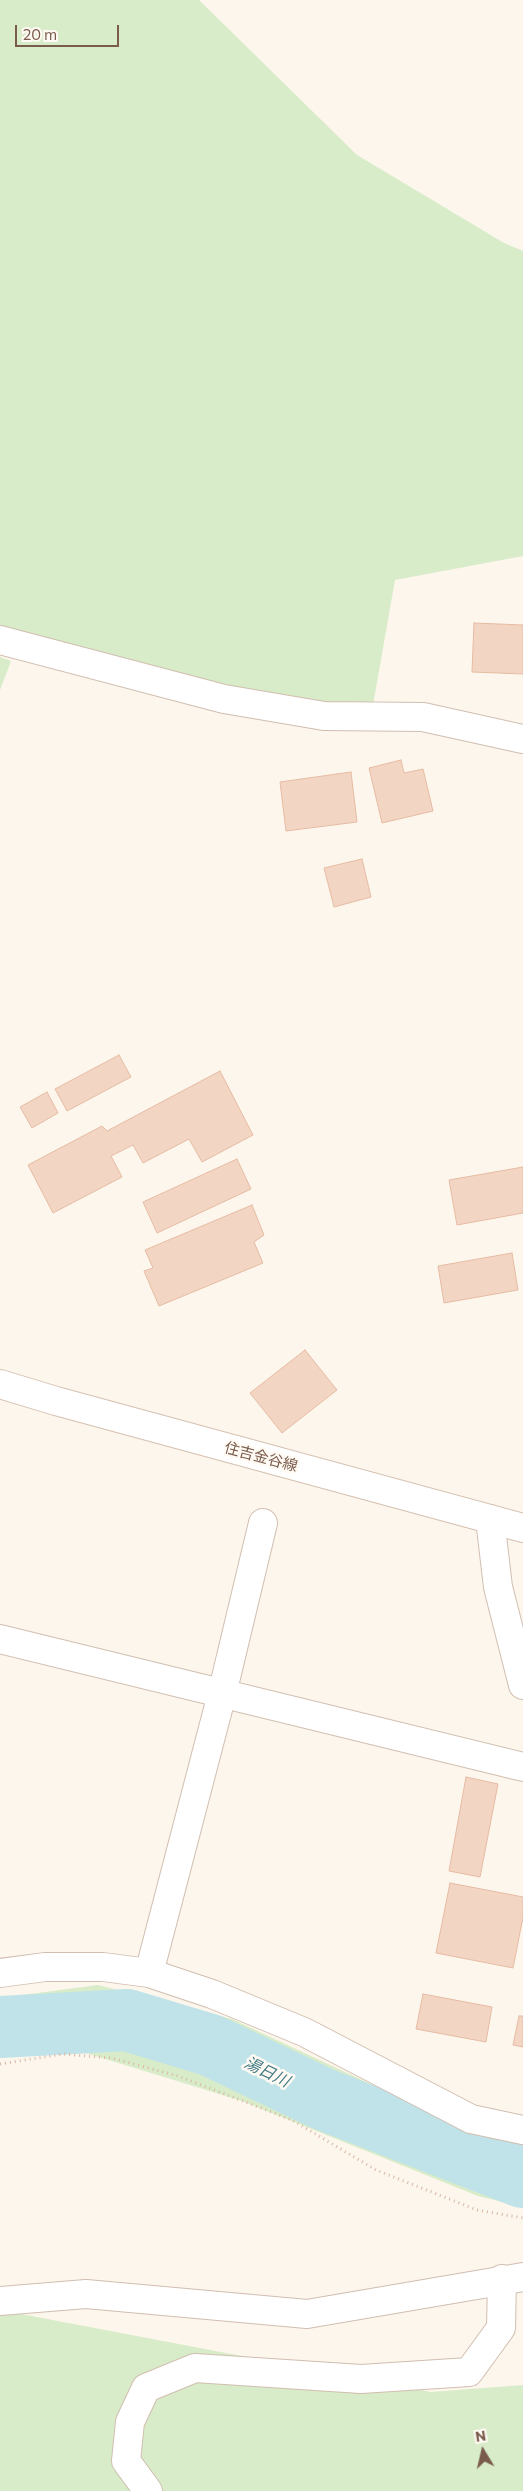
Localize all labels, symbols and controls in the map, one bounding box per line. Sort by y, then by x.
scale bar [18,15,121,47]
text: 20 m [23,25,57,43]
street label: 住吉金谷線 [222,1439,300,1475]
water label: 湯日川 [241,2053,293,2091]
north arrow [458,2426,508,2476]
text: N [474,2426,487,2445]

